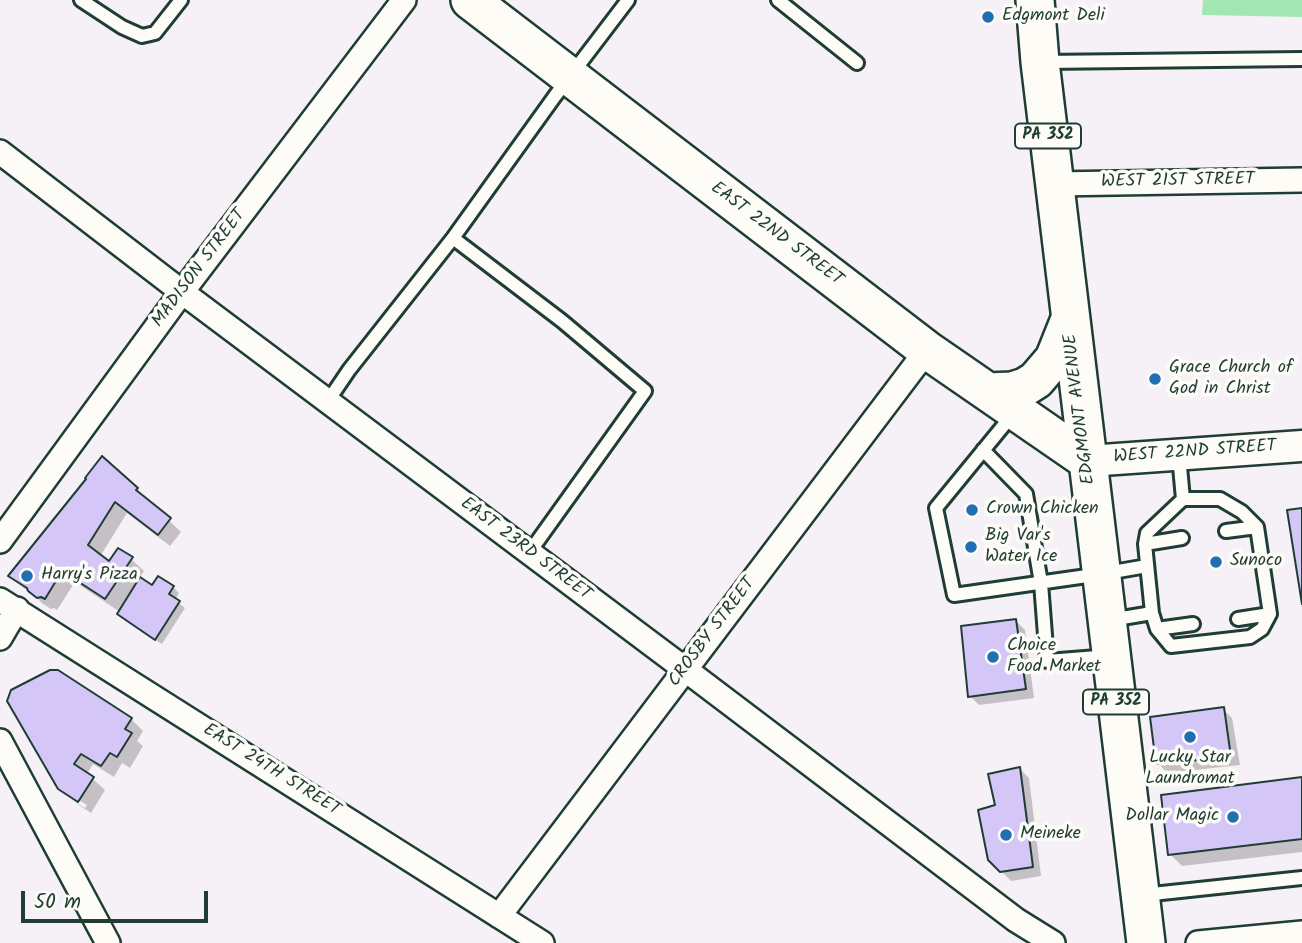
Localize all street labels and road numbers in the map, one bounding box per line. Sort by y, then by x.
road number: PA 352 [1015,124,1081,148]
street label: WEST 21ST STREET [1101,170,1255,194]
street label: EAST 22ND STREET [706,178,846,292]
street label: MADISON STREET [148,206,252,332]
street label: EDGMONT AVENUE [1061,332,1101,486]
street label: WEST 22ND STREET [1113,437,1277,469]
street label: EAST 23RD STREET [455,494,595,606]
street label: CROSBY STREET [665,574,761,692]
road number: PA 352 [1083,690,1149,715]
street label: EAST 24TH STREET [198,720,344,822]

